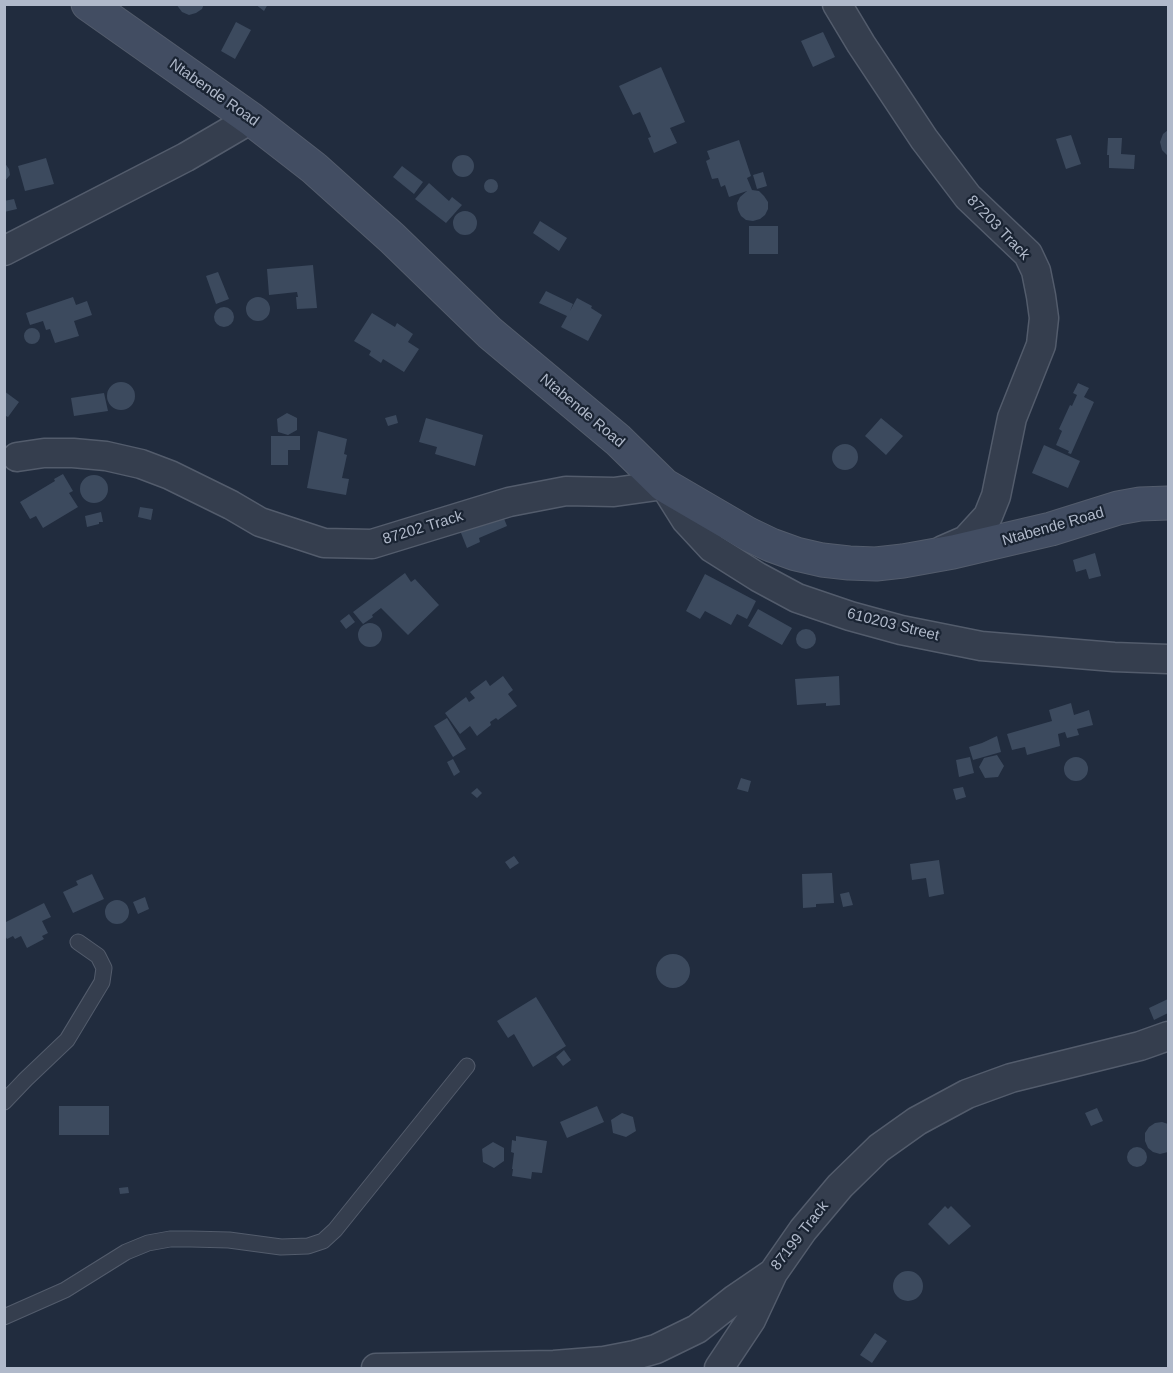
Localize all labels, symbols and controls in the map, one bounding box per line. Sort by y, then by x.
street label: Ntabende Road [166,55,262,131]
street label: 87203 Track [963,192,1033,264]
street label: Ntabende Road [536,370,628,452]
street label: Ntabende Road [1000,504,1106,550]
street label: 87202 Track [381,507,465,549]
street label: 610203 Street [845,605,941,645]
street label: 87199 Track [767,1198,833,1274]

